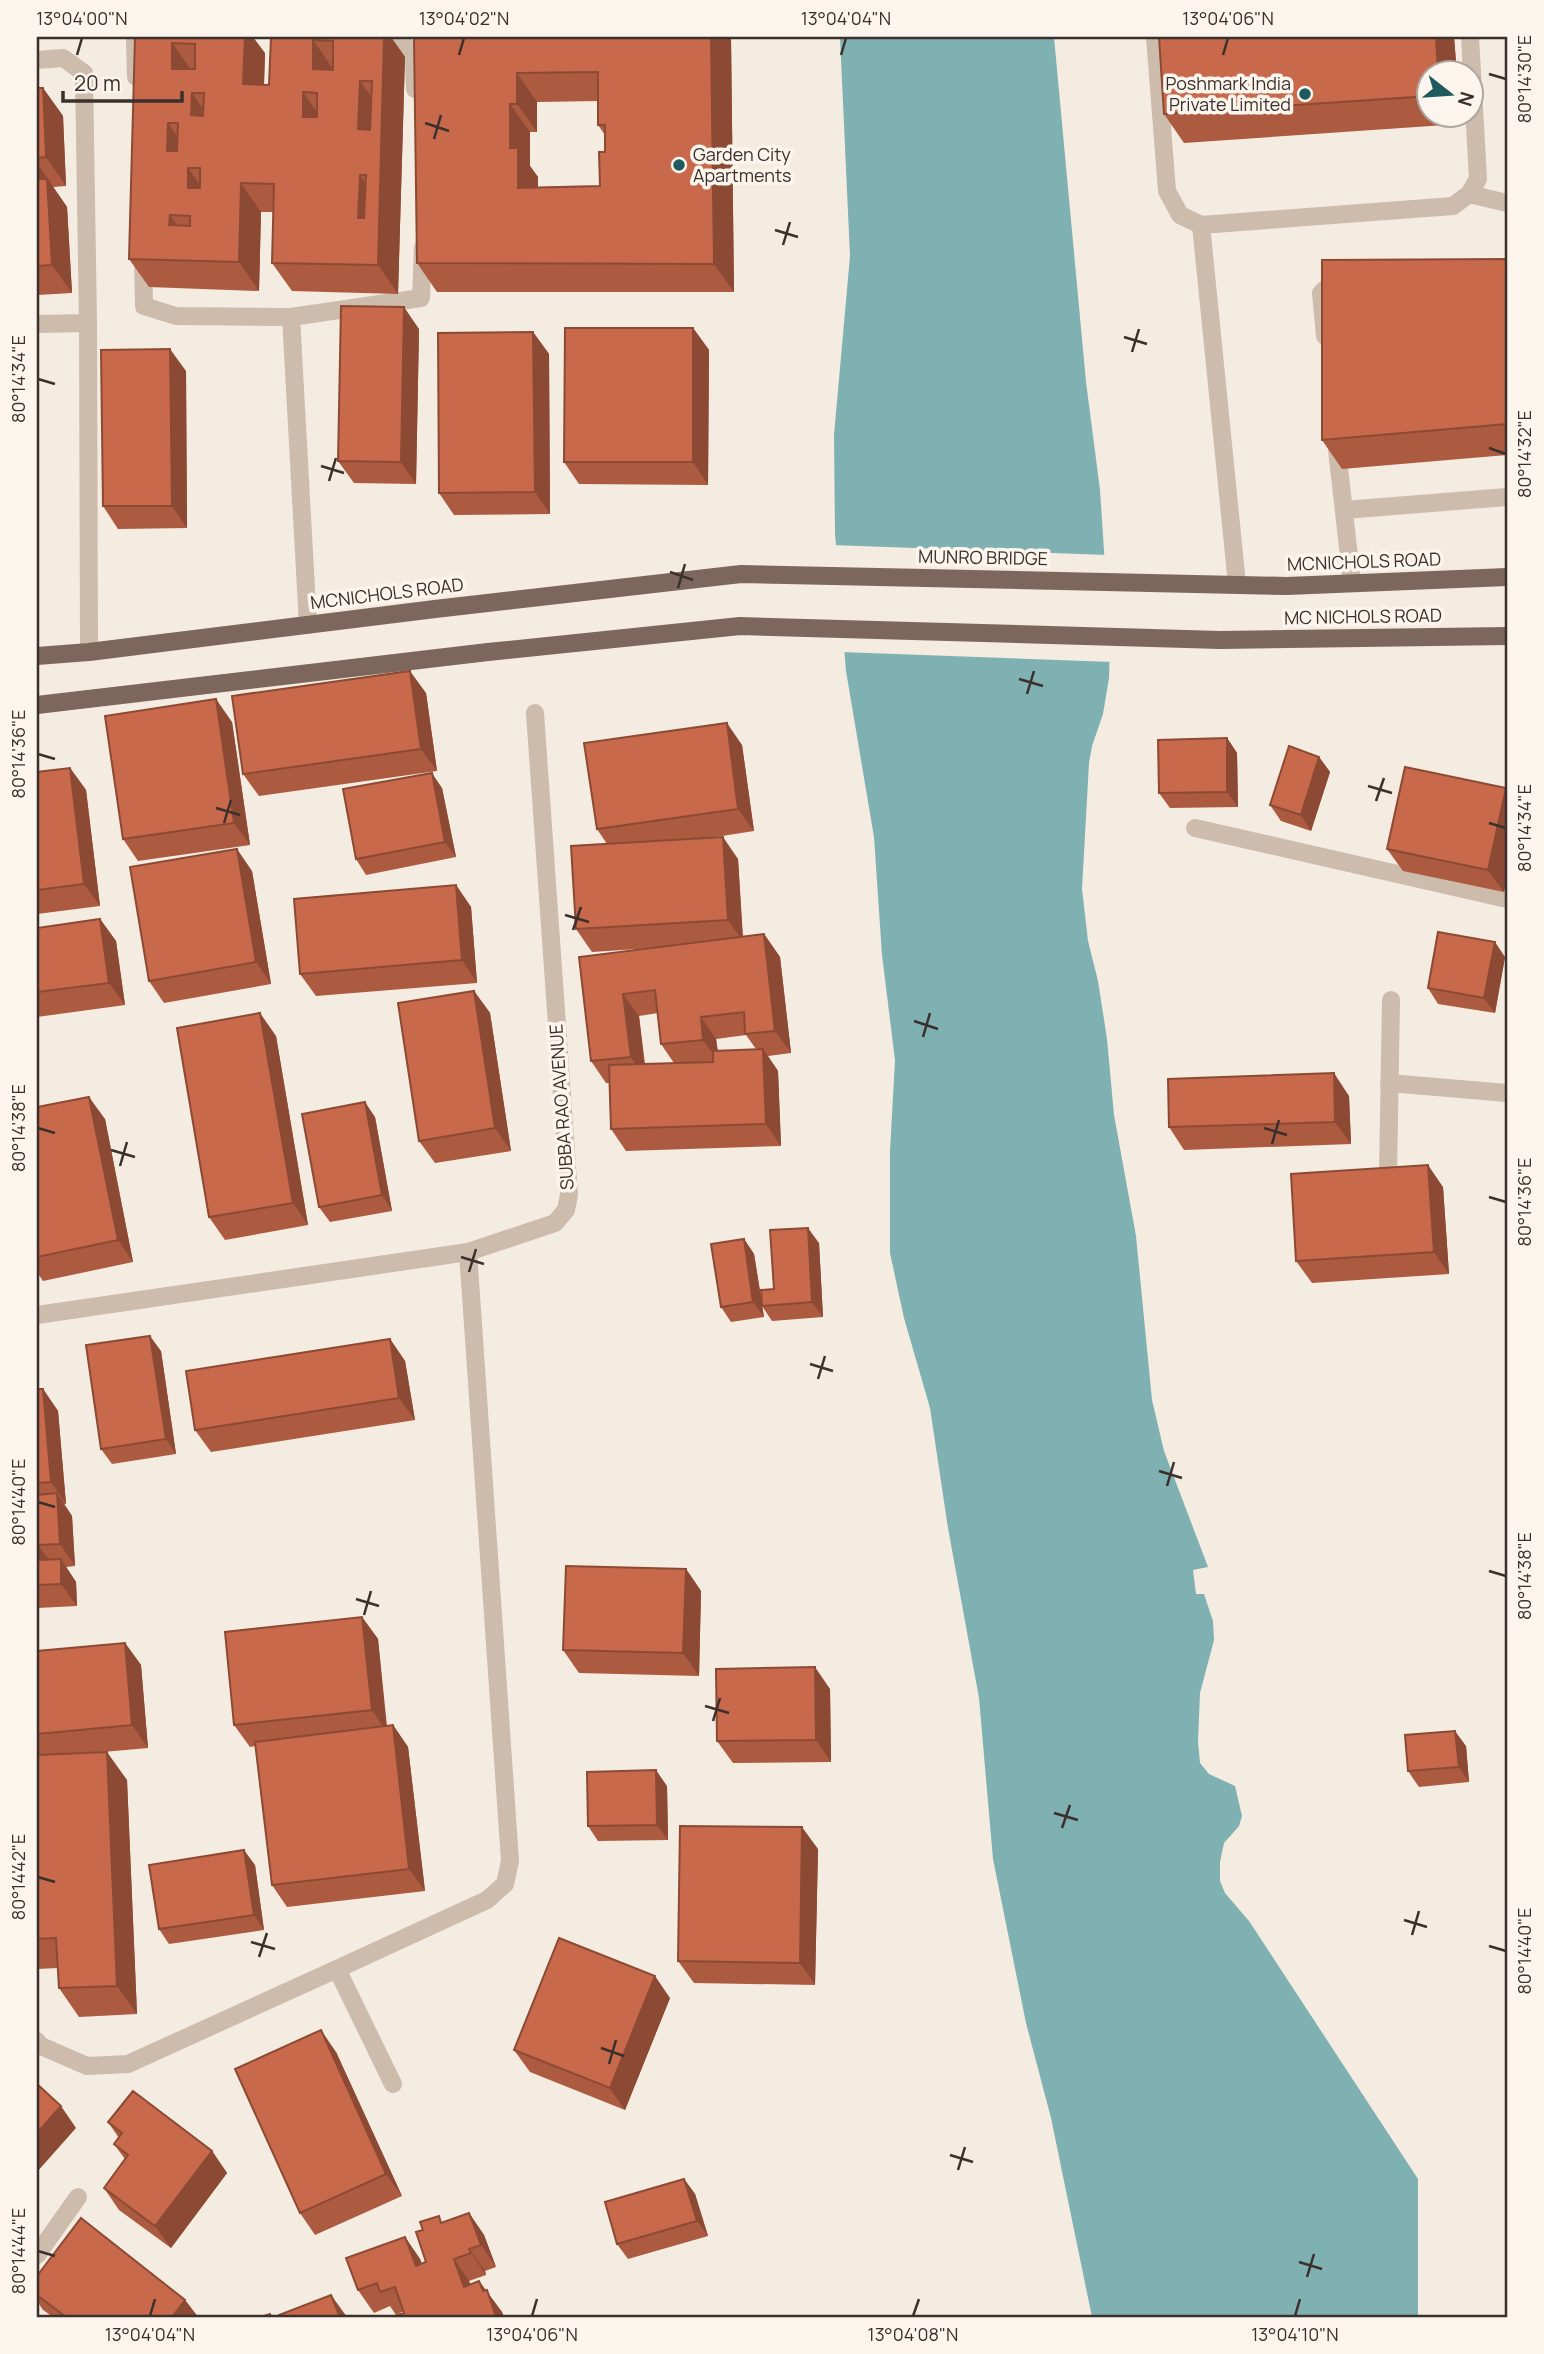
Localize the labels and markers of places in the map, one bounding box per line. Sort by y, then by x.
place label: Poshmark India Private Limited [1166,71,1291,116]
marker: Poshmark India Private Limited [1297,86,1313,102]
place label: Garden City Apartments [693,142,792,187]
marker: Garden City Apartments [671,157,687,173]

